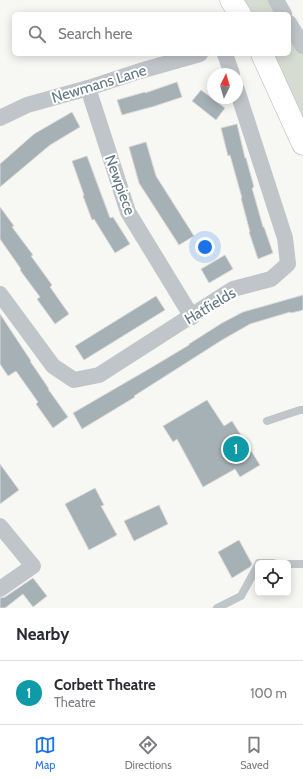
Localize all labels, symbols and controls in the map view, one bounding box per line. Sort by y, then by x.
search box [12,12,291,56]
icon: search [26,23,48,45]
text: Search here [58,25,133,43]
street label: Newmans Lane [50,61,149,107]
north arrow [207,68,243,104]
street label: Newpiece [101,153,139,218]
your location [195,237,215,257]
street label: Hatfields [181,284,239,328]
pin: 1 [223,434,249,464]
map controls [255,560,291,596]
button: locate [255,560,291,596]
text: Nearby [16,624,69,644]
text: Corbett Theatre [54,676,156,694]
text: 1 [27,685,31,701]
text: 100 m [250,685,287,701]
text: Theatre [54,694,96,710]
tab: Map [34,734,56,772]
tab: Directions [125,734,172,772]
tab: Saved [240,734,269,772]

